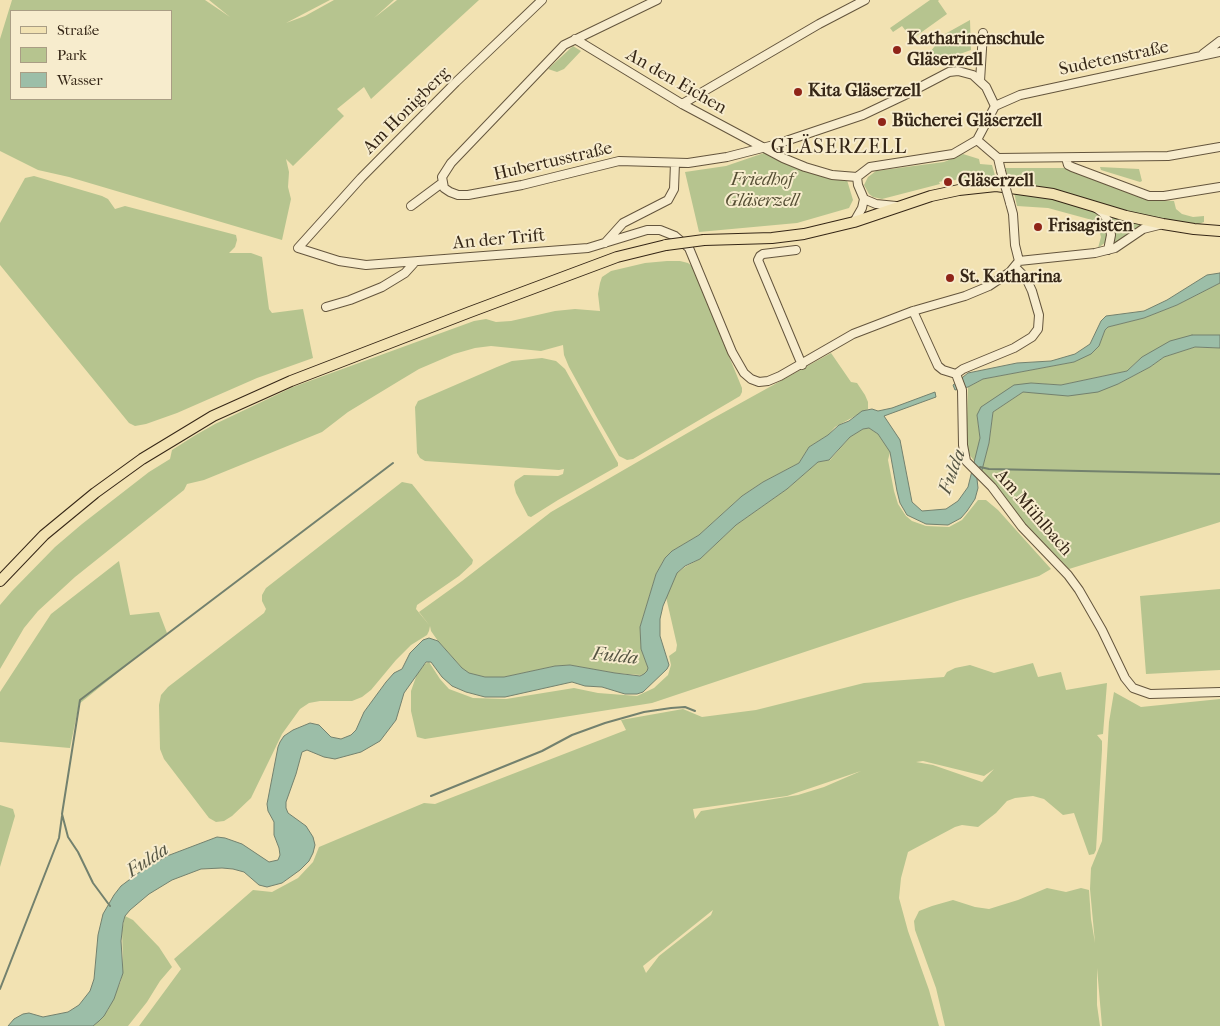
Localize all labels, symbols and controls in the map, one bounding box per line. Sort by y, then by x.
legend [10,10,172,100]
text: Straße [57,21,99,39]
place label: Katharinenschule Gläserzell [907,29,1044,72]
street label: Sudetenstraße [1057,37,1171,81]
marker: Katharinenschule Gläserzell [891,44,903,56]
street label: An den Eichen [622,45,730,119]
text: Park [57,46,87,64]
street label: Am Honigberg [359,63,455,159]
text: Wasser [57,71,103,89]
place label: Kita Gläserzell [808,81,921,103]
marker: Kita Gläserzell [792,86,804,98]
place label: Bücherei Gläserzell [892,111,1042,133]
marker: Bücherei Gläserzell [876,116,888,128]
district label: GLÄSERZELL [770,136,908,160]
street label: Hubertusstraße [491,138,615,186]
park label: Friedhof Gläserzell [725,170,799,212]
place label: Gläserzell [958,171,1034,193]
marker: Gläserzell [942,176,954,188]
place label: Frisagisten [1048,216,1133,238]
marker: Frisagisten [1032,221,1044,233]
street label: An der Trift [452,225,546,255]
place label: St. Katharina [960,267,1061,289]
marker: St. Katharina [944,272,956,284]
water label: Fulda [934,446,972,498]
street label: Am Mühlbach [990,465,1076,561]
water label: Fulda [591,643,639,671]
water label: Fulda [122,839,174,883]

